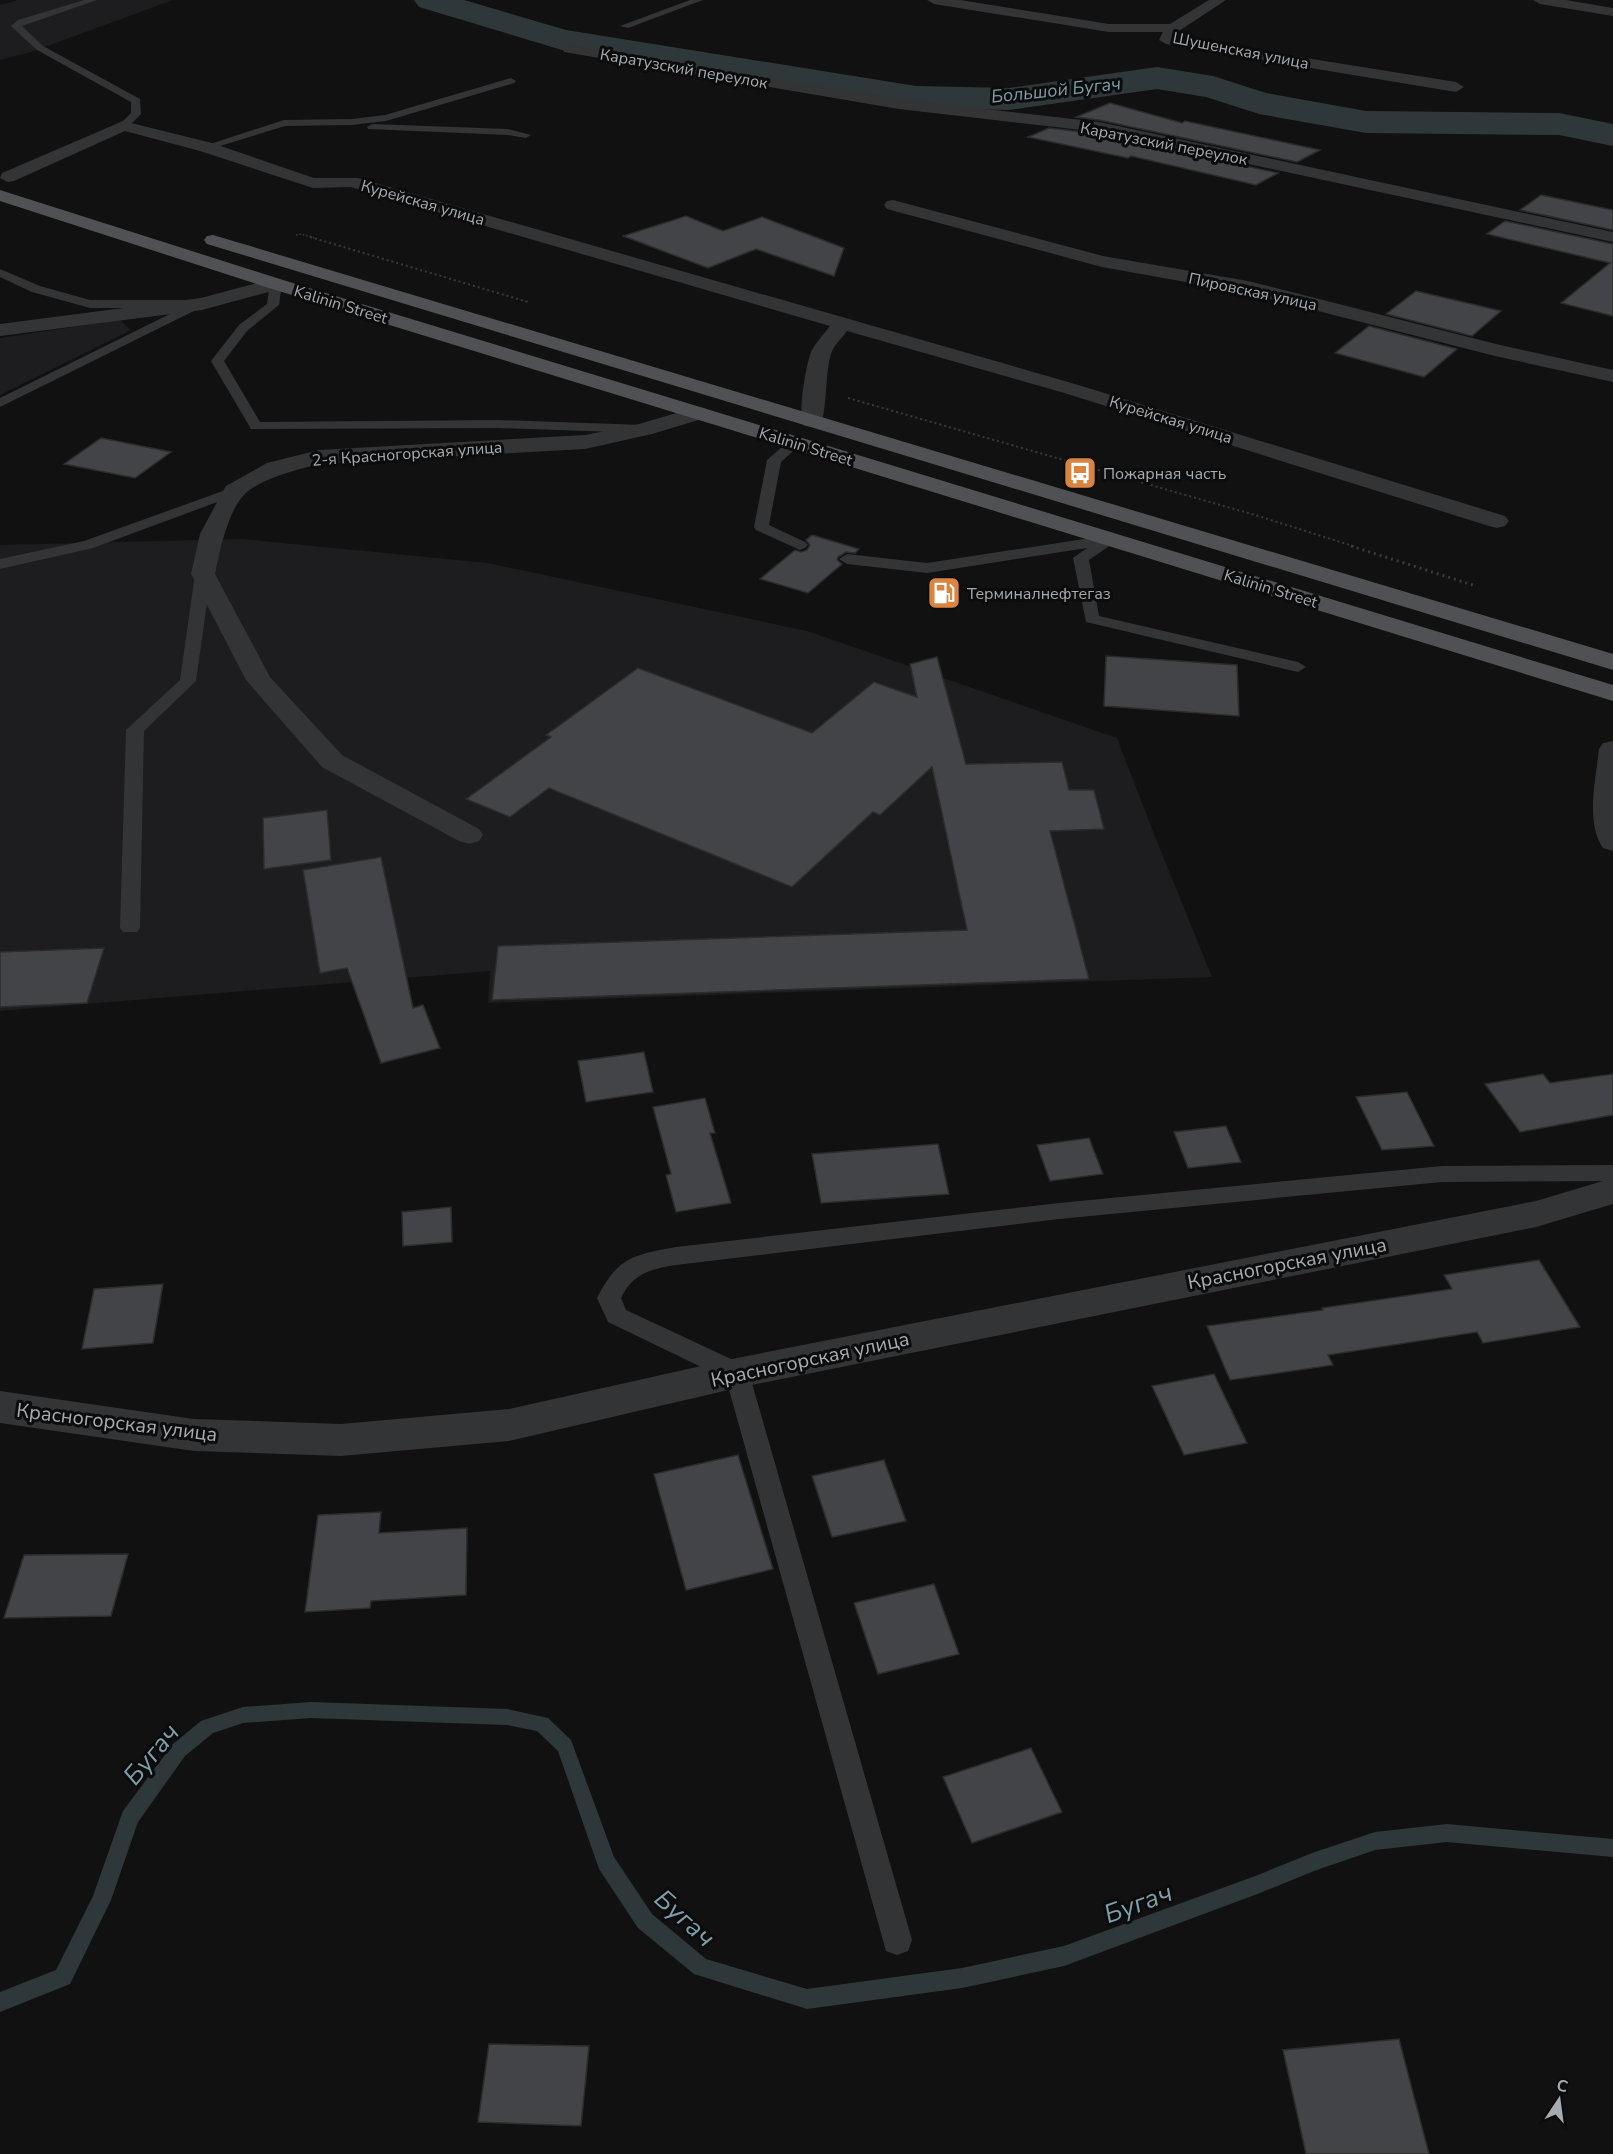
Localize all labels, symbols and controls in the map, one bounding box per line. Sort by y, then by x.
street label: Шушенская улица [1171,27,1311,75]
street label: Каратузский переулок [598,43,770,95]
water label: Большой Бугач [990,71,1122,109]
street label: Каратузский переулок [1078,117,1250,171]
street label: Курейская улица [358,175,487,231]
street label: Пировская улица [1187,268,1319,316]
street label: Kalinin Street [291,280,390,330]
street label: Курейская улица [1106,391,1235,449]
street label: Kalinin Street [756,422,855,472]
street label: 2-я Красногорская улица [311,436,503,472]
bus stop icon: Пожарная часть [1062,455,1098,491]
place label: Пожарная часть [1103,463,1226,485]
street label: Kalinin Street [1221,564,1320,614]
fuel station icon: Терминалнефтегаз [926,575,962,611]
place label: Терминалнефтегаз [967,583,1111,605]
street label: Красногорская улица [1185,1231,1389,1296]
street label: Красногорская улица [708,1325,912,1394]
street label: Красногорская улица [15,1397,219,1448]
water label: Бугач [115,1716,187,1793]
water label: Бугач [1099,1875,1177,1932]
water label: Бугач [647,1882,723,1955]
north arrow [1529,2070,1589,2130]
text: С [1554,2074,1570,2098]

